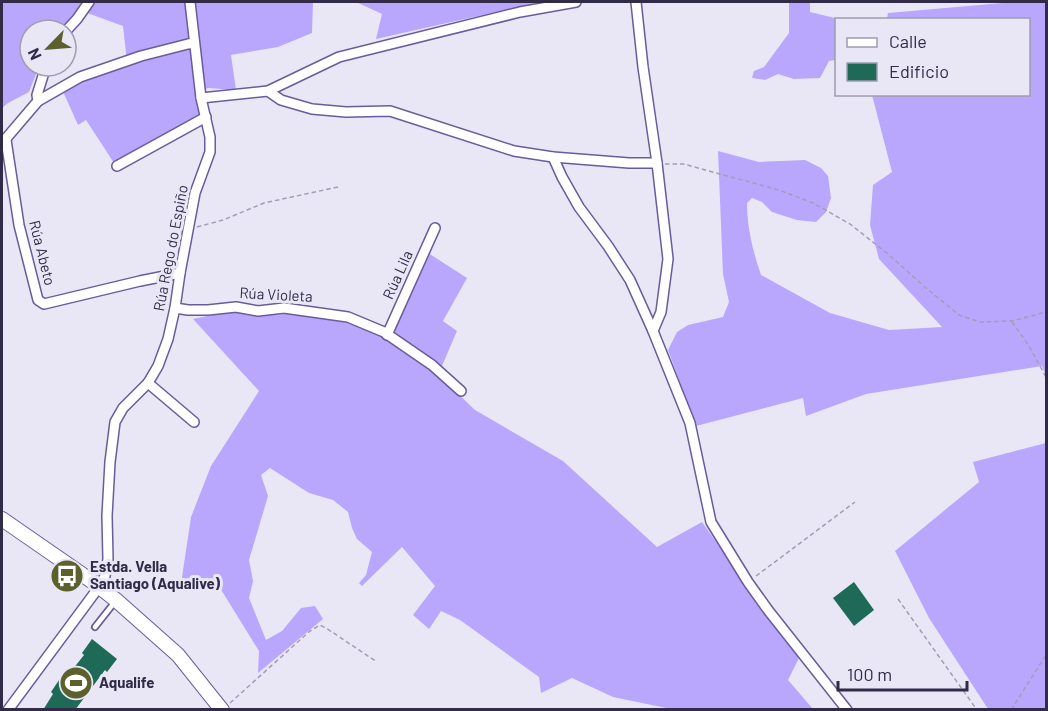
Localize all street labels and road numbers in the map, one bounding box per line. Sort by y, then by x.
street label: Rúa Rego do Espiño [149,183,191,312]
street label: Rúa Abeto [26,218,60,287]
street label: Rúa Lila [378,247,416,302]
street label: Rúa Violeta [239,283,313,305]

